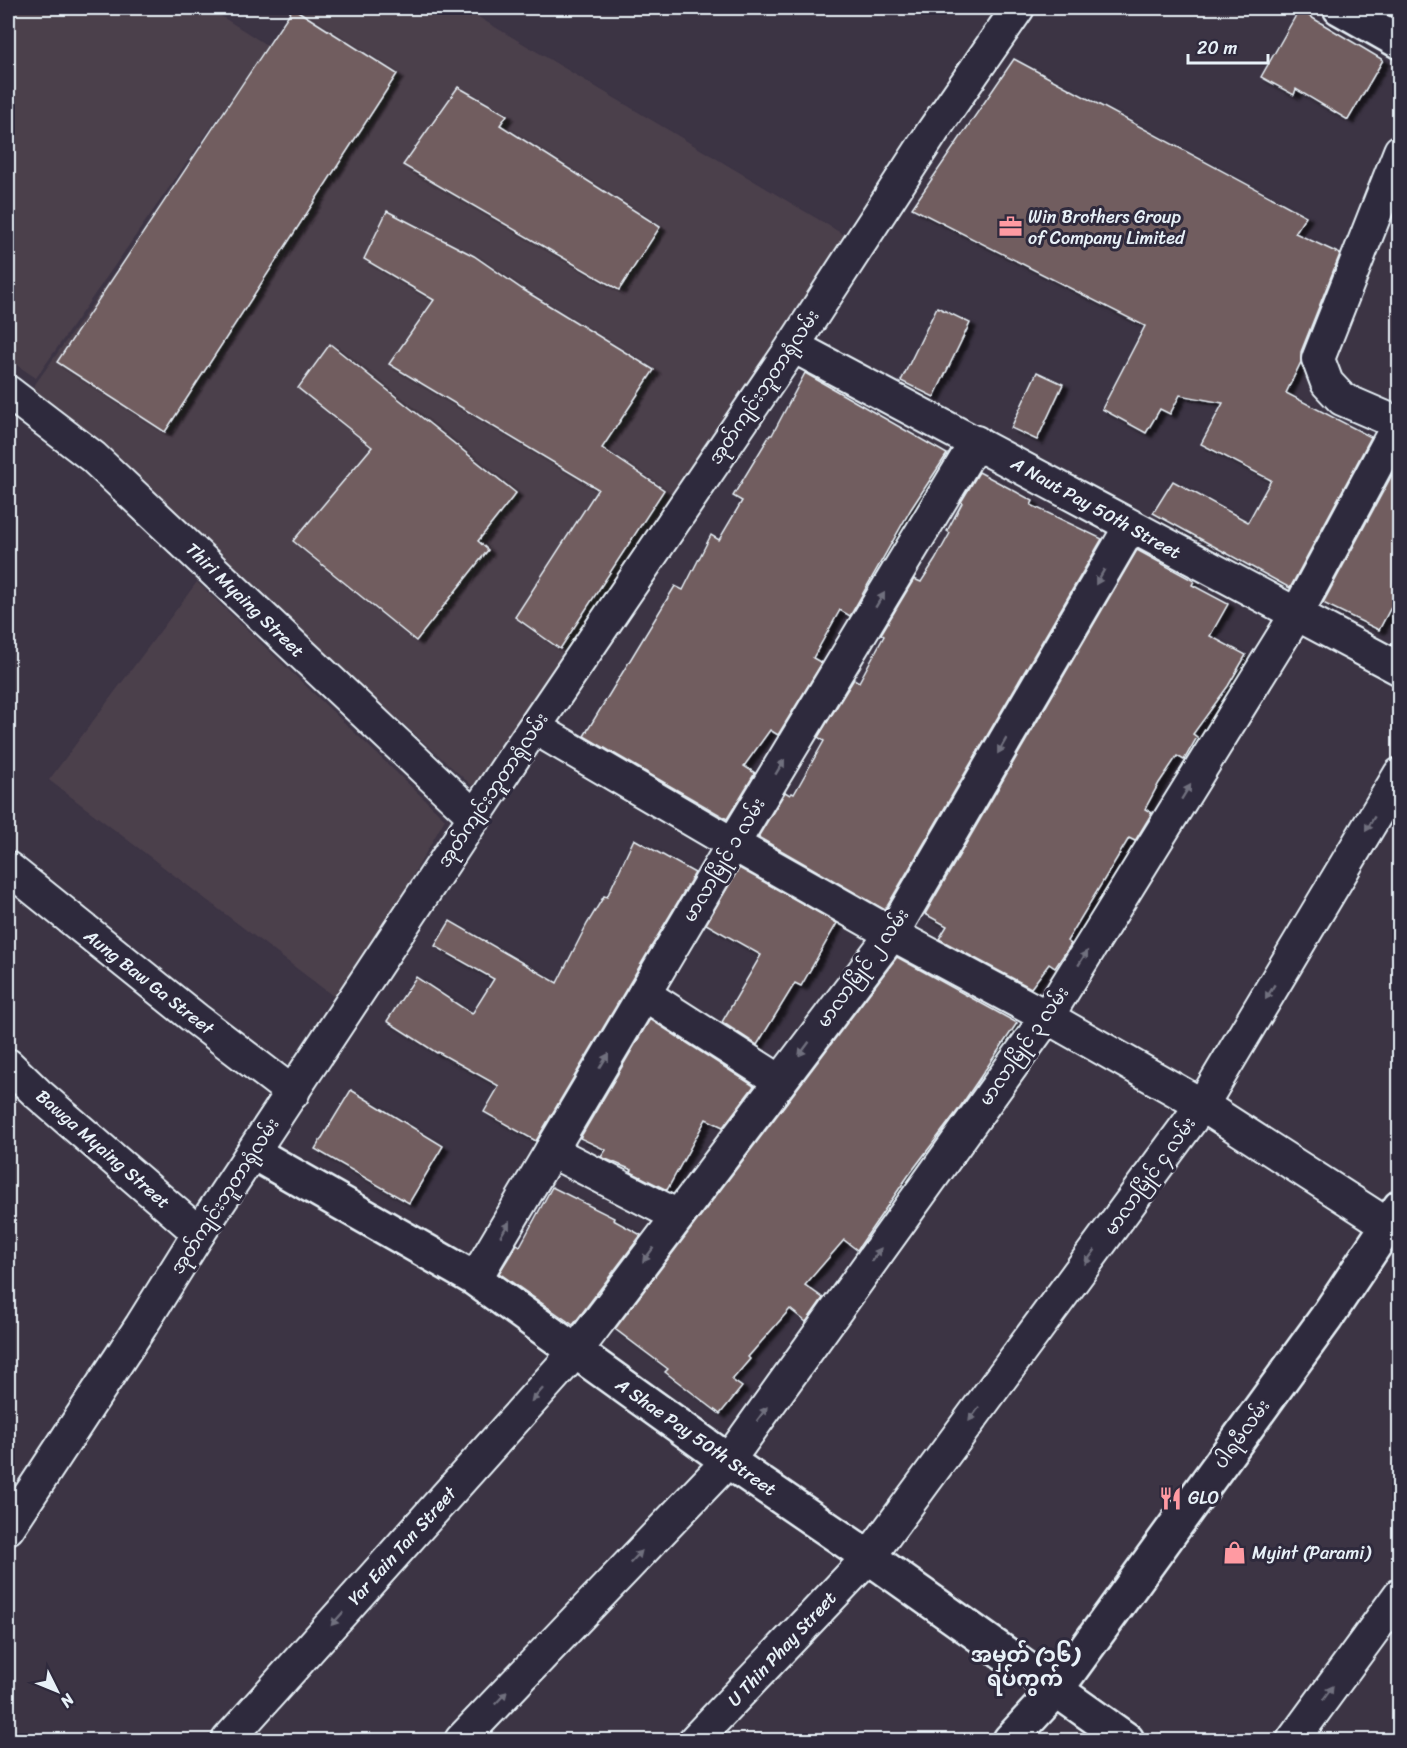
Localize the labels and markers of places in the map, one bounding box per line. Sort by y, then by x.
place label: Win Brothers Group of Company Limited [1028,201,1186,254]
office icon: Win Brothers Group of Company Limited [997,214,1023,240]
place label: GLO [1188,1482,1219,1514]
restaurant icon: GLO [1157,1485,1183,1511]
place label: Myint (Parami) [1252,1537,1372,1569]
shop icon: Myint (Parami) [1221,1540,1247,1566]

